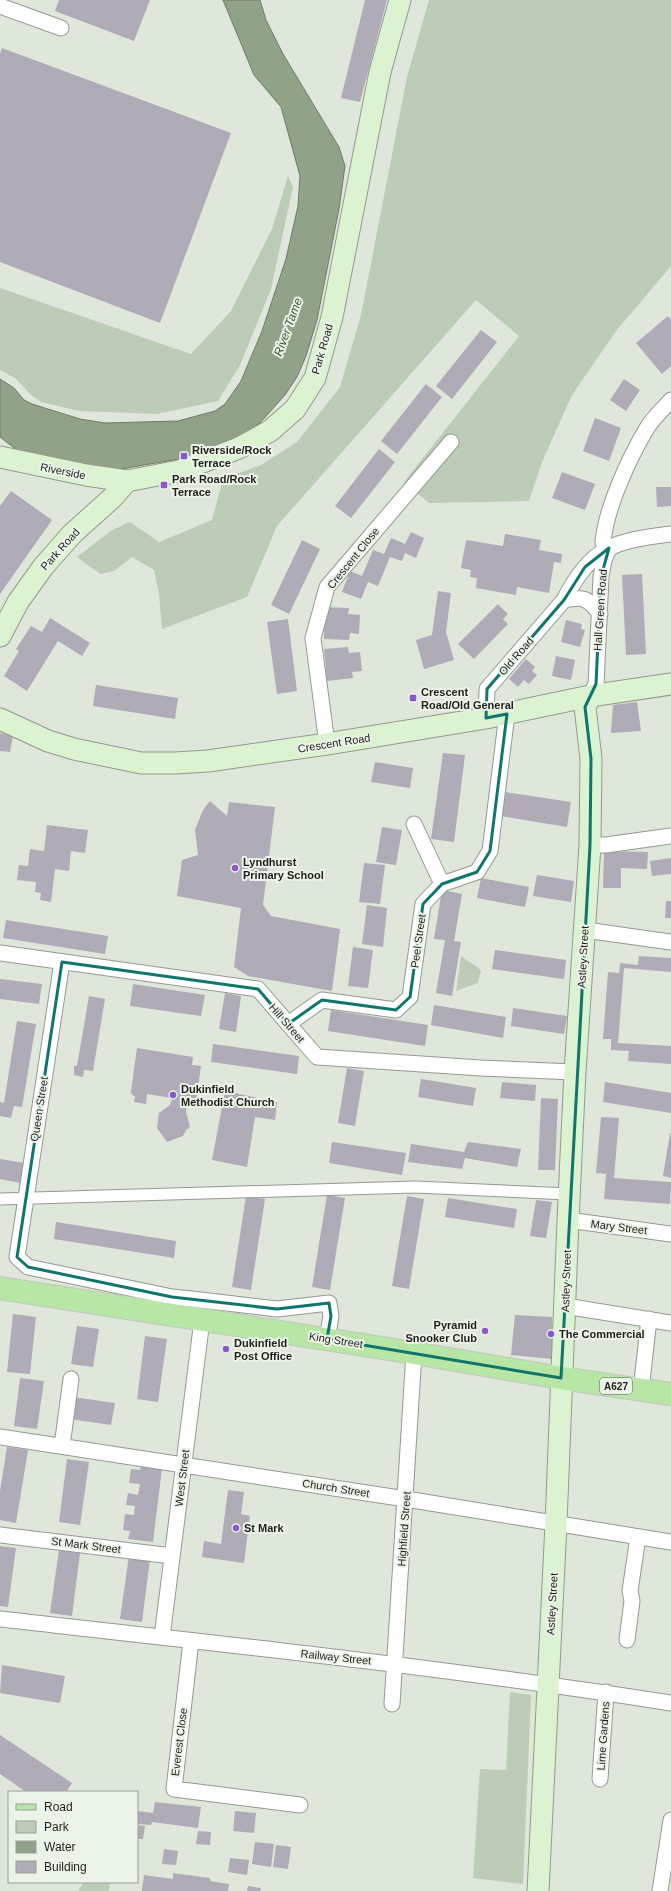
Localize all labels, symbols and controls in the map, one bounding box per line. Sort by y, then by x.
water label: River Tame [271,296,305,358]
street label: Park Road [309,322,335,376]
place label: Riverside/Rock Terrace [192,444,272,469]
marker: Riverside/Rock Terrace [179,451,189,461]
street label: Riverside [39,461,87,481]
place label: Park Road/Rock Terrace [172,473,257,498]
marker: Park Road/Rock Terrace [159,480,169,490]
street label: Crescent Close [325,525,381,591]
street label: Park Road [38,526,82,572]
street label: Hall Green Road [591,569,609,651]
street label: Old Road [496,635,536,677]
place label: Crescent Road/Old General [421,686,514,711]
marker: Crescent Road/Old General [408,693,418,703]
street label: Crescent Road [297,731,371,755]
place label: Lyndhurst Primary School [243,856,324,881]
marker: Lyndhurst Primary School [230,863,240,873]
street label: Peel Street [408,913,428,969]
street label: Astley Street [575,926,591,988]
street label: Hill Street [267,1001,307,1045]
street label: Queen Street [28,1076,50,1142]
place label: Dukinfield Methodist Church [181,1083,275,1108]
marker: Dukinfield Methodist Church [168,1090,178,1100]
street label: Mary Street [590,1218,648,1236]
street label: Astley Street [559,1250,573,1312]
place label: Pyramid Snooker Club [405,1319,477,1344]
marker: Pyramid Snooker Club [480,1326,490,1336]
place label: The Commercial [559,1328,645,1340]
marker: The Commercial [546,1329,556,1339]
street label: King Street [308,1330,364,1350]
place label: Dukinfield Post Office [234,1337,292,1362]
marker: Dukinfield Post Office [221,1344,231,1354]
road number: A627 [600,1378,632,1394]
street label: West Street [173,1449,191,1507]
street label: Church Street [302,1477,370,1499]
street label: Highfield Street [395,1491,413,1567]
place label: St Mark [244,1522,285,1534]
marker: St Mark [231,1523,241,1533]
street label: St Mark Street [50,1535,122,1555]
street label: Astley Street [544,1573,560,1635]
street label: Railway Street [300,1647,372,1667]
street label: Lime Gardens [595,1701,611,1771]
street label: Everest Close [169,1707,189,1777]
legend [8,1791,138,1883]
text: Road [44,1800,73,1814]
text: Park [44,1820,70,1834]
text: Water [44,1840,76,1854]
text: Building [44,1860,87,1874]

